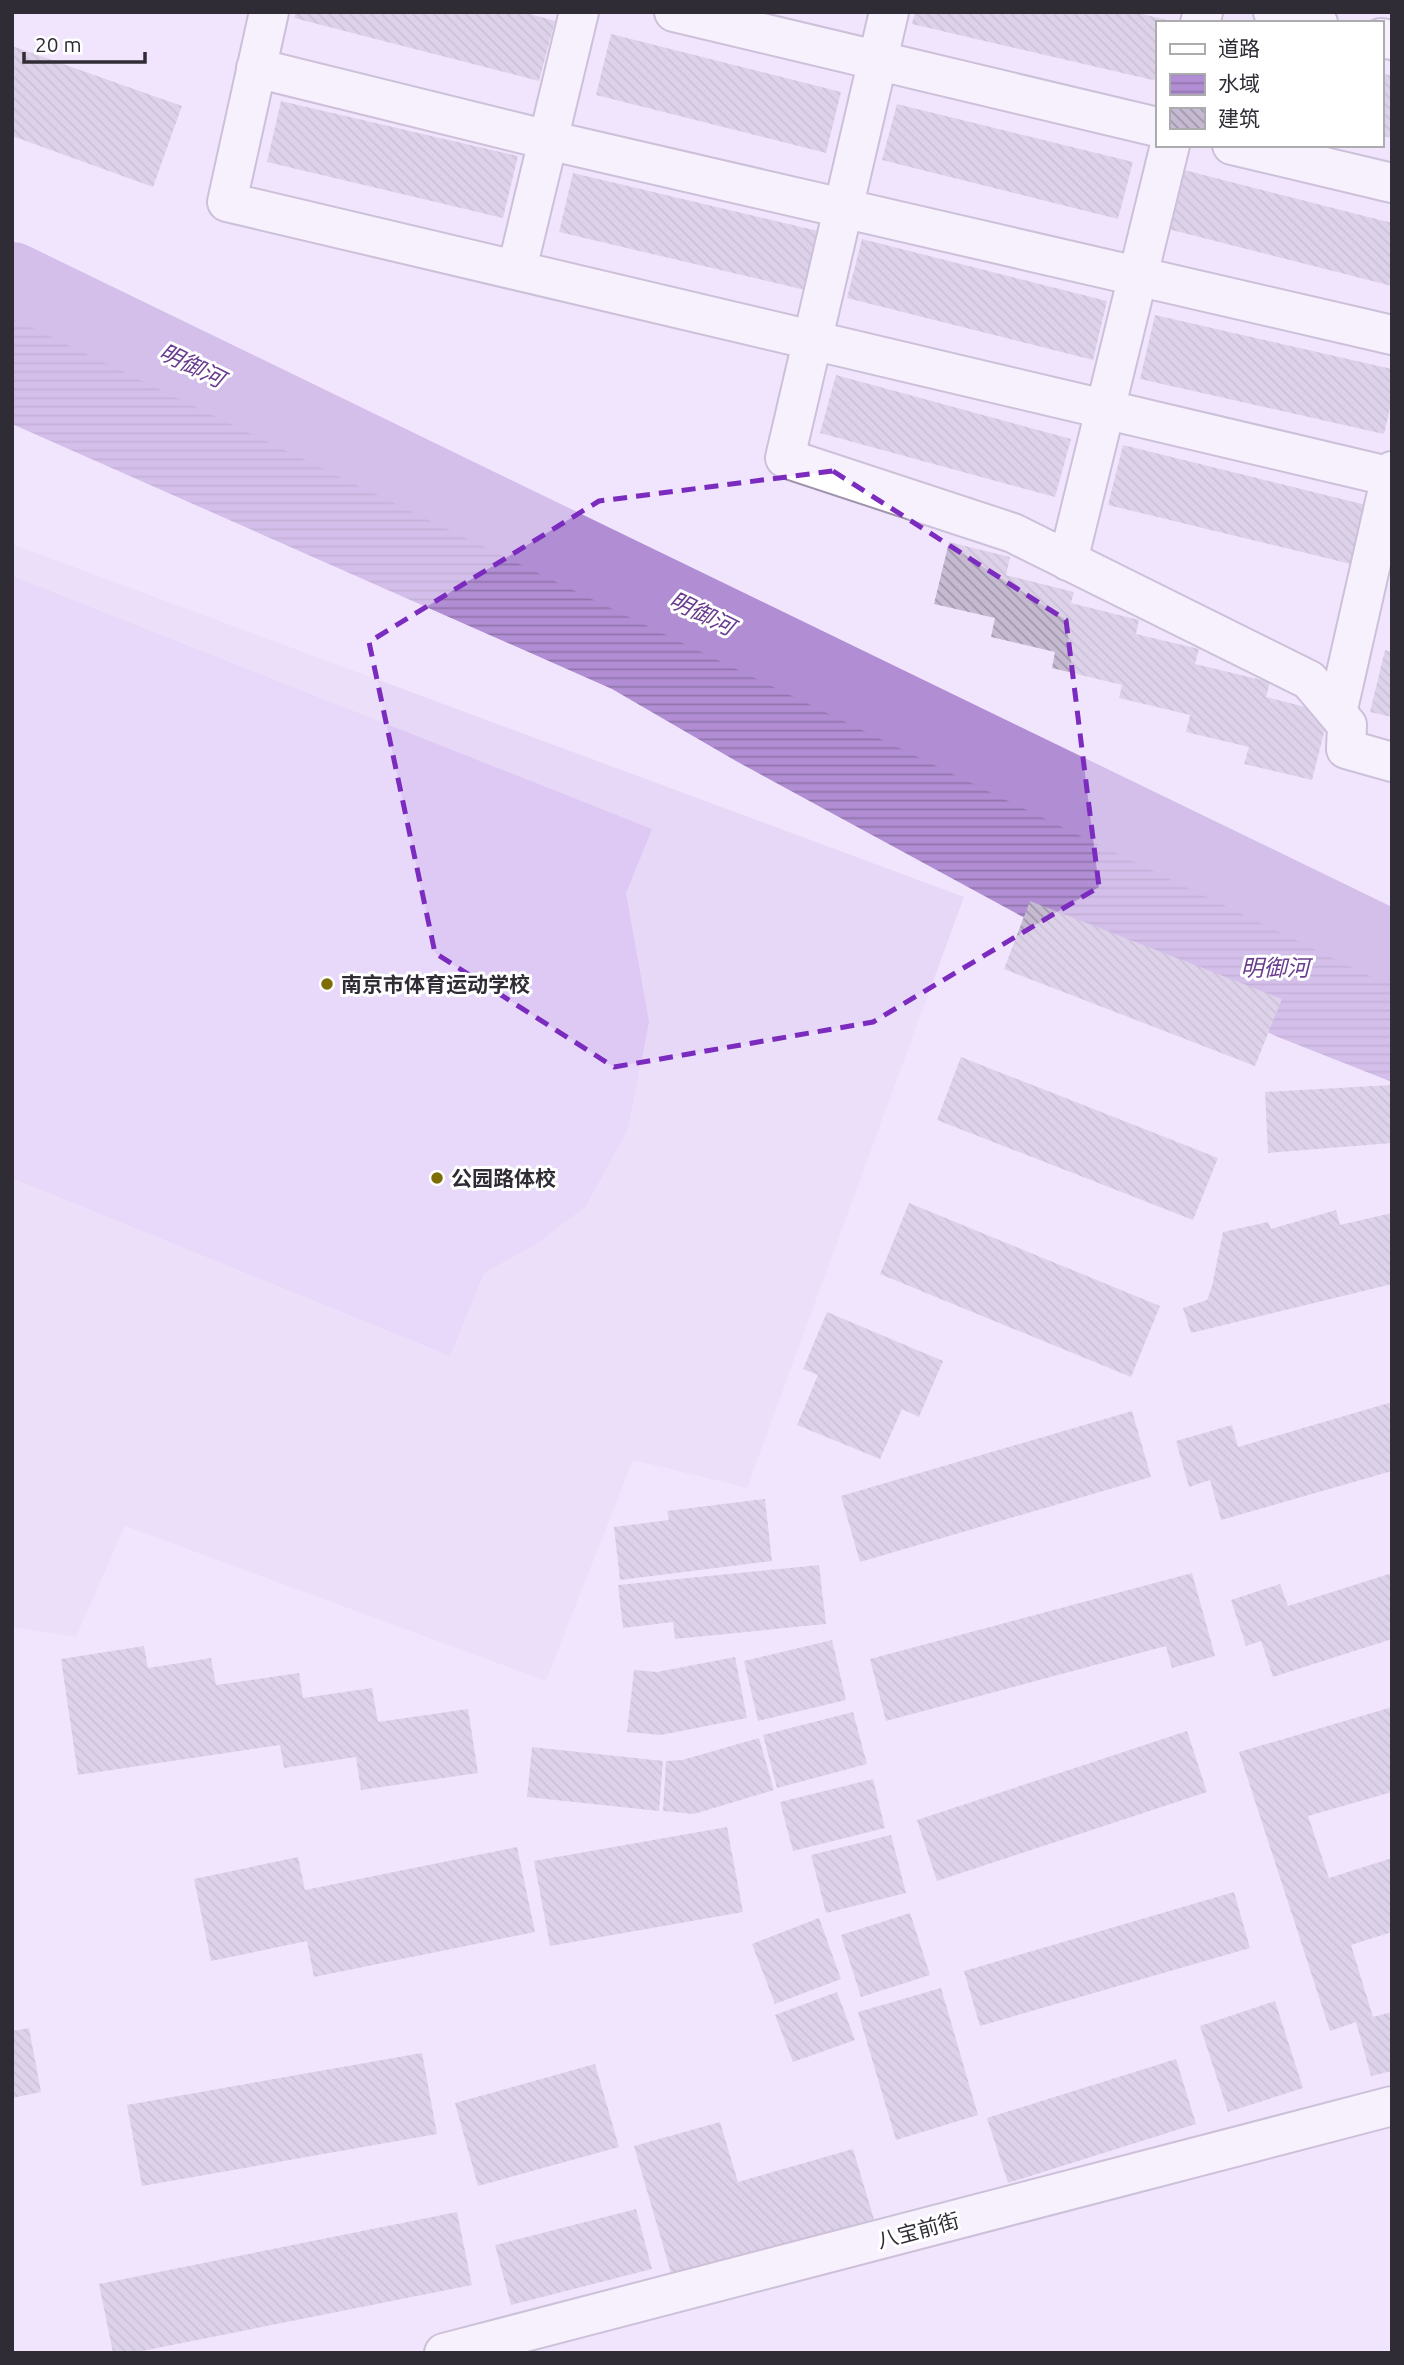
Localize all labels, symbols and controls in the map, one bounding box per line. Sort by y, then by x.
scale bar [24,21,145,65]
legend [1156,21,1383,147]
text: 20 m [35,32,82,56]
text: 道路 [1218,36,1260,60]
text: 水域 [1218,71,1260,95]
text: 建筑 [1218,106,1260,130]
water label: 明御河 [156,339,232,393]
water label: 明御河 [666,587,742,641]
water label: 明御河 [1241,955,1314,980]
place label: 南京市体育运动学校 [341,972,530,996]
marker: 南京市体育运动学校 [319,976,335,992]
place label: 公园路体校 [451,1166,556,1190]
marker: 公园路体校 [429,1170,445,1186]
street label: 八宝前街 [874,2208,962,2252]

